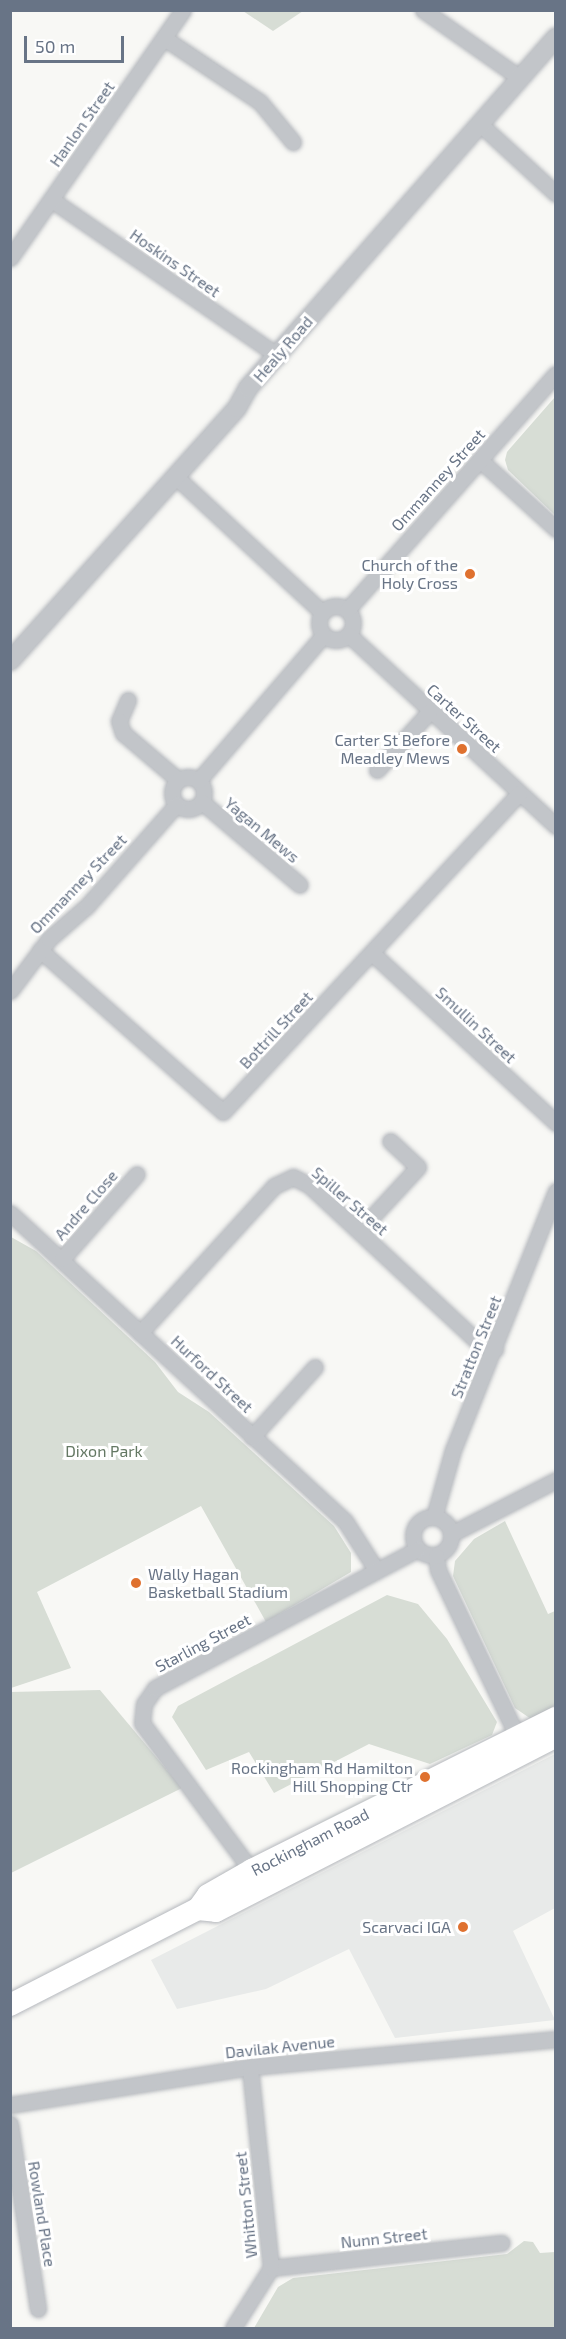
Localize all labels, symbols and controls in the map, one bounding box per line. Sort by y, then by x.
scale bar [27,24,128,62]
text: 50 m [35,35,75,57]
street label: Hanlon Street [45,78,119,170]
street label: Hoskins Street [126,225,224,301]
street label: Healy Road [249,312,317,386]
street label: Ommanney Street [387,425,489,535]
place label: Church of the Holy Cross [361,555,458,593]
marker: Church of the Holy Cross [463,567,477,581]
street label: Carter Street [423,680,505,756]
place label: Carter St Before Meadley Mews [334,730,450,768]
marker: Carter St Before Meadley Mews [455,742,469,756]
street label: Yagan Mews [221,793,303,867]
street label: Ommanney Street [26,830,130,938]
street label: Smullin Street [432,983,520,1067]
street label: Bottrill Street [235,987,317,1073]
street label: Spiller Street [308,1163,392,1239]
street label: Andre Close [50,1166,122,1244]
street label: Stratton Street [447,1293,505,1401]
street label: Hurford Street [167,1331,257,1417]
park label: Dixon Park [65,1441,143,1461]
place label: Wally Hagan Basketball Stadium [148,1564,288,1602]
marker: Wally Hagan Basketball Stadium [129,1576,143,1590]
street label: Starling Street [152,1610,254,1676]
place label: Rockingham Rd Hamilton Hill Shopping Ctr [231,1758,413,1796]
marker: Rockingham Rd Hamilton Hill Shopping Ctr [418,1770,432,1784]
street label: Rockingham Road [248,1804,372,1880]
place label: Scarvaci IGA [362,1917,451,1937]
marker: Scarvaci IGA [456,1920,470,1934]
street label: Davilak Avenue [224,2032,336,2062]
street label: Whitton Street [231,2151,261,2259]
street label: Rowland Place [24,2160,60,2268]
street label: Nunn Street [340,2224,428,2252]

